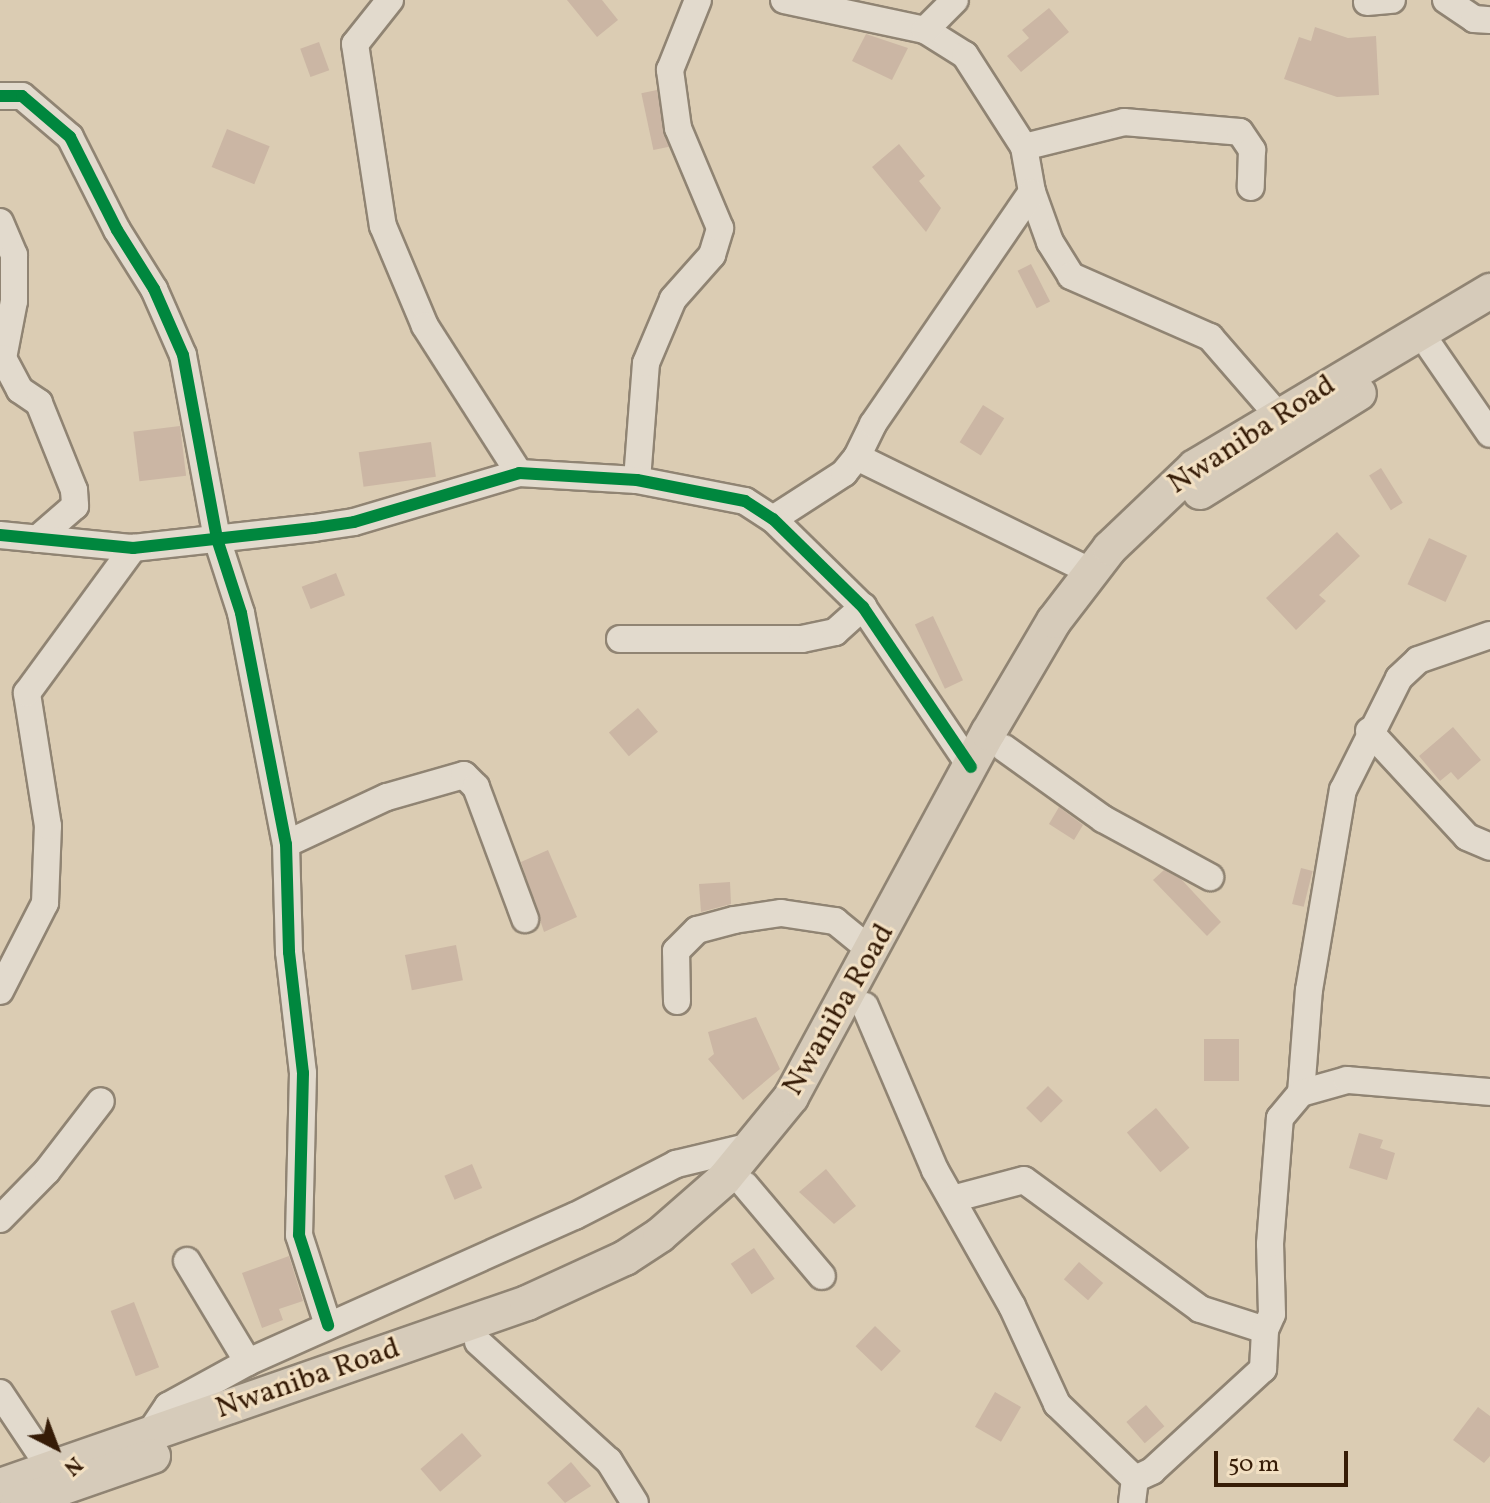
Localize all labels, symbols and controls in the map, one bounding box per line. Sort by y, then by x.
street label: Nwaniba Road [1161,367,1343,503]
street label: Nwaniba Road [775,918,903,1102]
street label: Nwaniba Road [211,1331,405,1427]
north arrow [16,1407,96,1487]
scale bar [1218,1435,1352,1485]
text: N [56,1448,89,1482]
text: 50 m [1228,1448,1280,1482]

